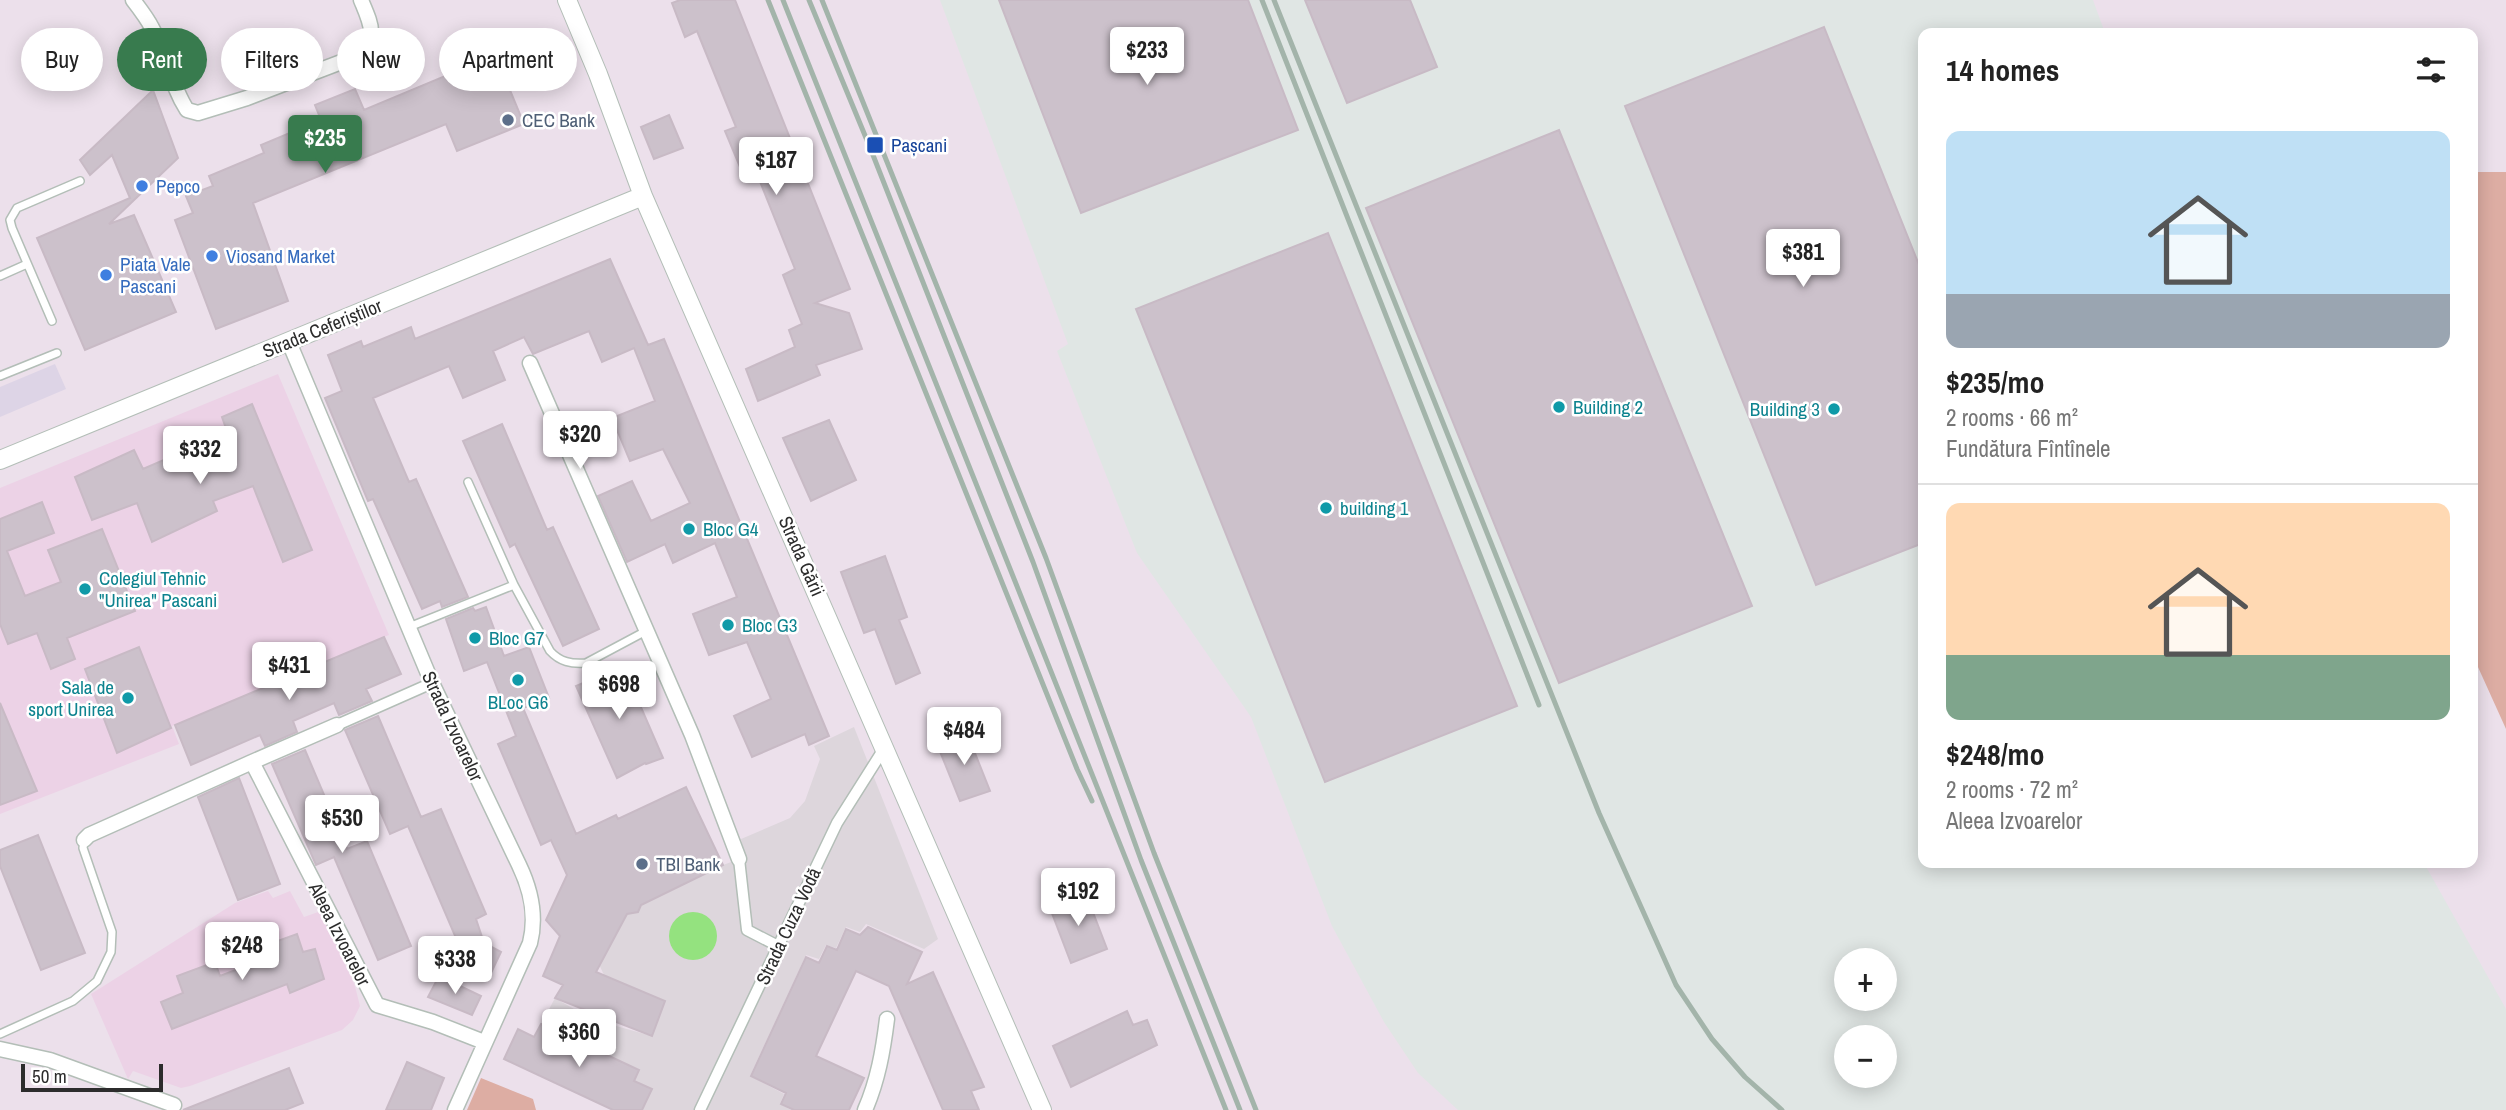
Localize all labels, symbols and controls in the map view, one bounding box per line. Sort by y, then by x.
chip: Buy [21,28,103,91]
chip: Rent [117,28,207,91]
chip: Filters [221,28,323,91]
chip: New [337,28,425,91]
chip: Apartment [439,28,577,91]
pin: $233 [1106,28,1188,87]
text: $233 [1126,34,1168,65]
text: 14 homes [1946,50,2060,90]
icon: filters [2412,51,2450,89]
place label: CEC Bank [522,107,595,133]
marker: CEC Bank [500,112,516,128]
pin: $235 [284,116,366,175]
text: $235 [304,122,346,153]
place label: Pașcani [891,132,947,158]
marker: Pașcani [865,135,885,155]
pin: $187 [735,138,817,197]
text: $187 [755,144,797,175]
place label: Pepco [156,173,200,199]
icon: home [2135,177,2261,303]
marker: Pepco [134,178,150,194]
pin: $381 [1762,230,1844,289]
text: $381 [1782,236,1824,267]
place label: Viosand Market [226,243,336,269]
marker: Viosand Market [204,248,220,264]
place label: Piata Vale Pascani [120,251,191,299]
marker: Piata Vale Pascani [98,267,114,283]
street label: Strada Ceferiștilor [259,292,386,364]
text: $235/mo [1946,362,2044,402]
place label: Building 2 [1573,394,1643,420]
place label: Building 3 [1750,396,1820,422]
marker: Building 2 [1551,399,1567,415]
marker: Building 3 [1826,401,1842,417]
text: 2 rooms · 66 m² [1946,402,2078,433]
pin: $320 [539,412,621,471]
text: $320 [559,418,601,449]
pin: $332 [159,426,241,486]
text: $332 [179,433,221,464]
text: Fundătura Fîntînele [1946,433,2111,464]
place label: building 1 [1340,495,1409,521]
marker: building 1 [1318,500,1334,516]
street label: Strada Gării [773,512,831,600]
place label: Bloc G4 [703,516,759,542]
marker: Bloc G4 [681,521,697,537]
icon: home [2135,549,2261,675]
place label: Colegiul Tehnic "Unirea" Pascani [99,565,217,613]
marker: Colegiul Tehnic "Unirea" Pascani [77,581,93,597]
place label: Bloc G3 [742,612,797,638]
marker: Bloc G3 [720,617,736,633]
place label: Bloc G7 [489,625,545,651]
marker: Bloc G7 [467,630,483,646]
pin: $431 [248,642,330,702]
text: $431 [268,649,310,680]
pin: $698 [578,662,660,721]
street label: Strada Izvoarelor [416,667,490,786]
text: $698 [598,668,640,699]
marker: BLoc G6 [510,672,526,688]
place label: Sala de sport Unirea [28,674,114,722]
place label: BLoc G6 [488,689,548,715]
marker: Sala de sport Unirea [120,690,136,706]
pin: $484 [923,708,1005,767]
text: $484 [943,714,985,745]
text: $248/mo [1946,734,2044,774]
text: 2 rooms · 72 m² [1946,774,2078,805]
pin: $530 [301,796,383,855]
text: $530 [321,802,363,833]
text: Aleea Izvoarelor [1946,805,2082,836]
place label: TBI Bank [656,851,720,877]
marker: TBI Bank [634,856,650,872]
street label: Strada Cuza Vodă [749,863,827,989]
pin: $192 [1037,869,1119,928]
text: $192 [1057,875,1099,906]
street label: Aleea Izvoarelor [302,877,378,991]
pin: $248 [201,922,283,982]
text: $248 [221,929,263,960]
pin: $338 [414,936,496,996]
text: $338 [434,943,476,974]
map controls [1834,948,1897,1088]
button: + [1834,948,1897,1011]
pin: $360 [538,1010,620,1069]
text: $360 [558,1016,600,1047]
button: − [1834,1025,1897,1088]
scale bar [21,1061,163,1093]
text: 50 m [32,1063,67,1089]

